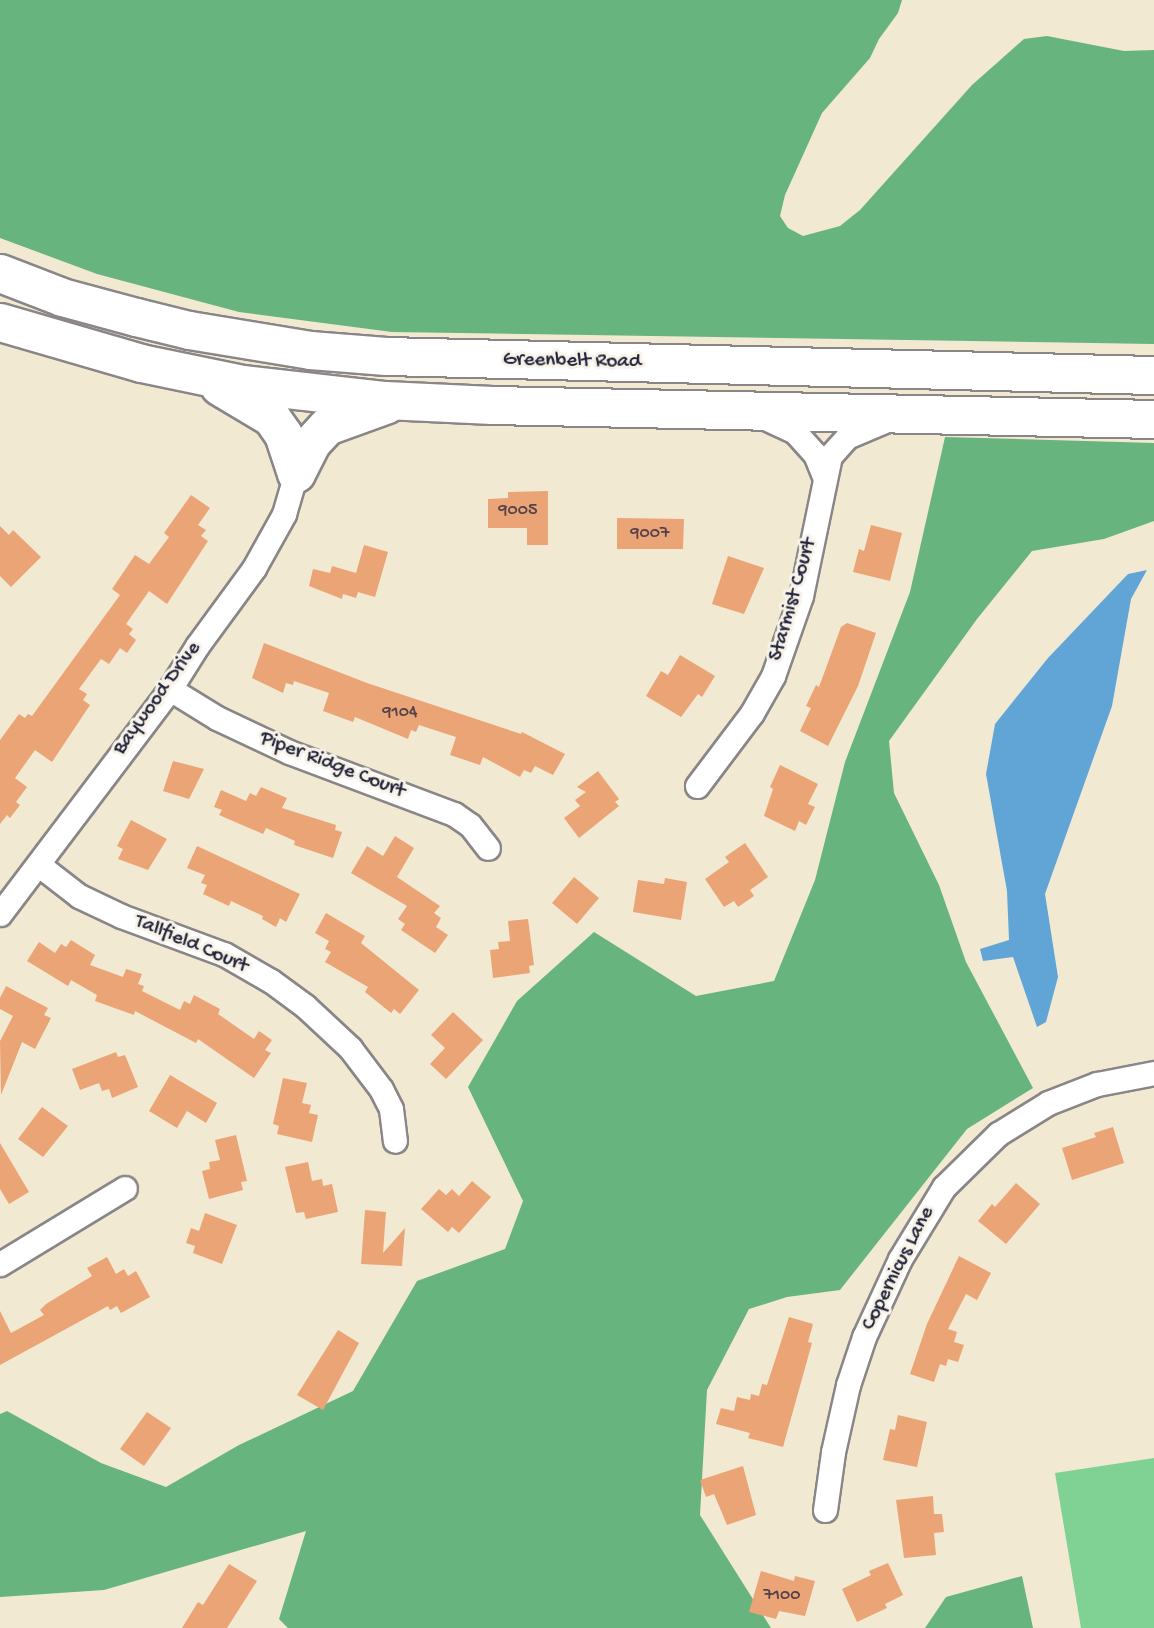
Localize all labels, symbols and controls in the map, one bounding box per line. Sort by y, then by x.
street label: Greenbelt Road [503,348,641,376]
house number: 9005 [499,500,537,522]
house number: 9007 [631,523,669,545]
street label: Starmist Court [764,536,824,664]
street label: Baywood Drive [108,637,208,761]
house number: 9104 [382,702,418,724]
street label: Piper Ridge Court [256,727,408,805]
street label: Tallfield Court [130,910,252,980]
street label: Copernicus Lane [857,1203,941,1335]
house number: 7100 [763,1585,801,1607]

